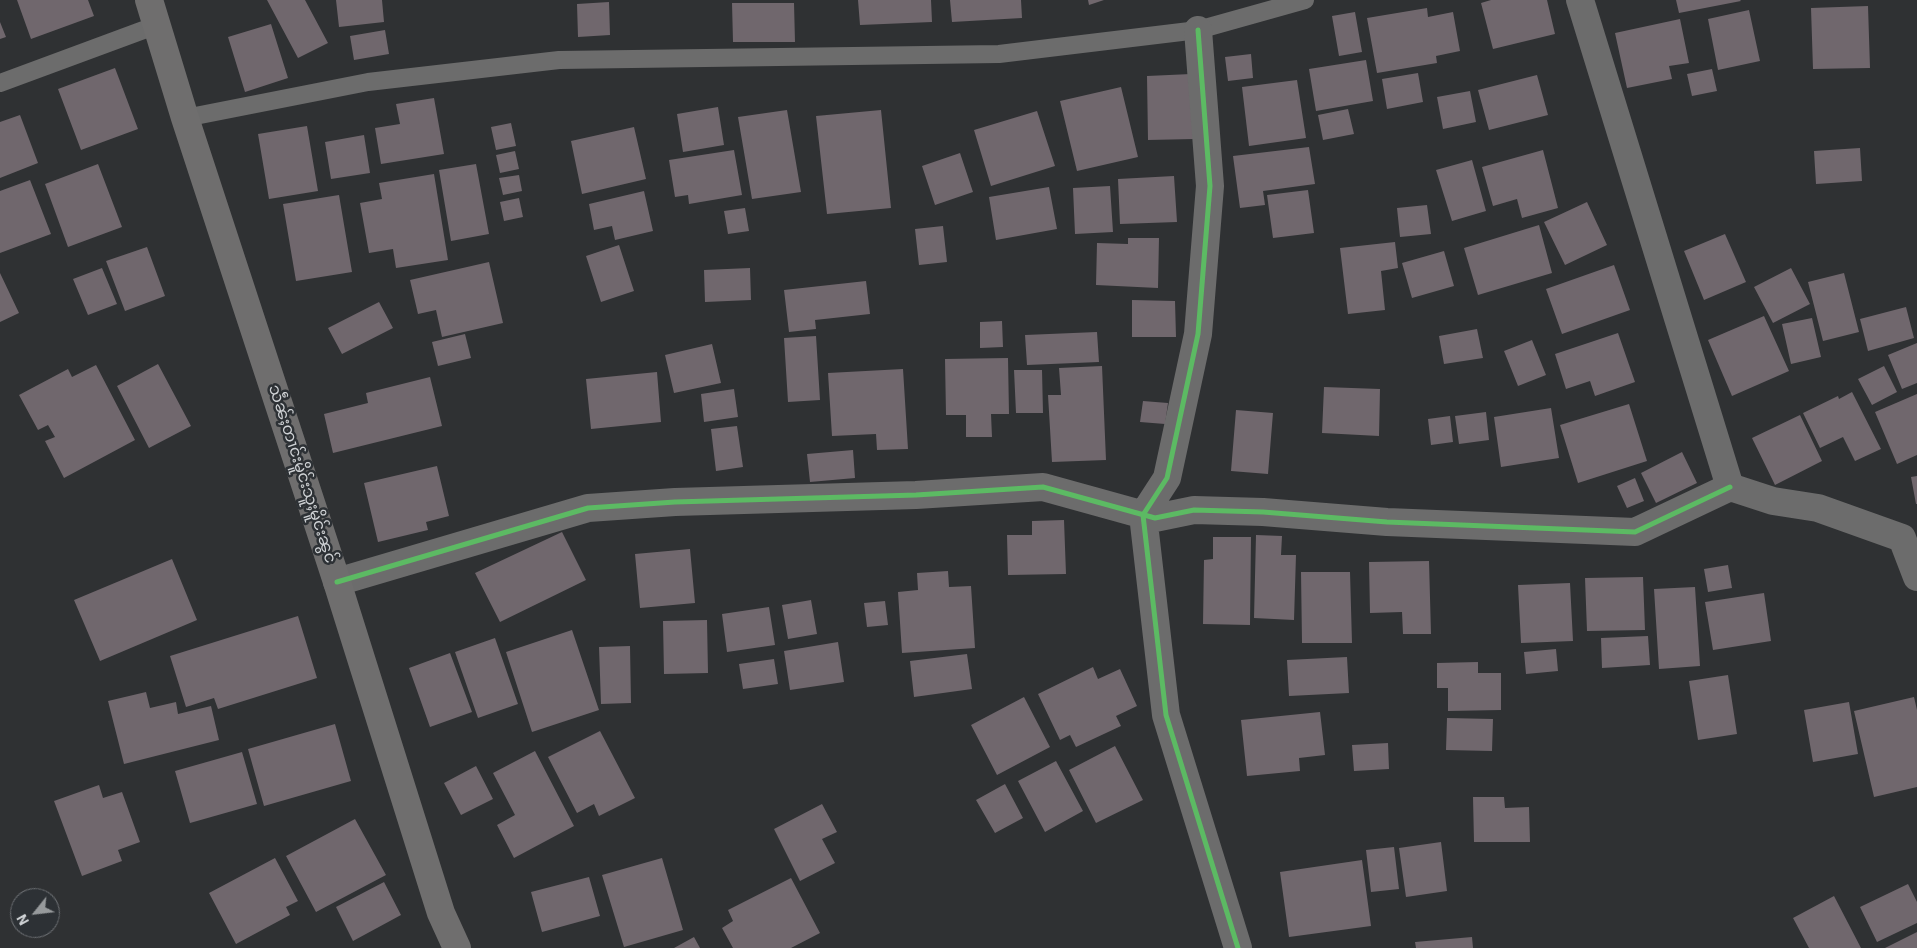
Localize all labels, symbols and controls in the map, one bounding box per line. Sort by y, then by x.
street label: သဵၼ်ႈတၢင်းမိူင်းသူႈမိူင်းၼွင် [264,382,340,566]
north arrow [10,888,60,938]
text: N [12,911,33,929]

